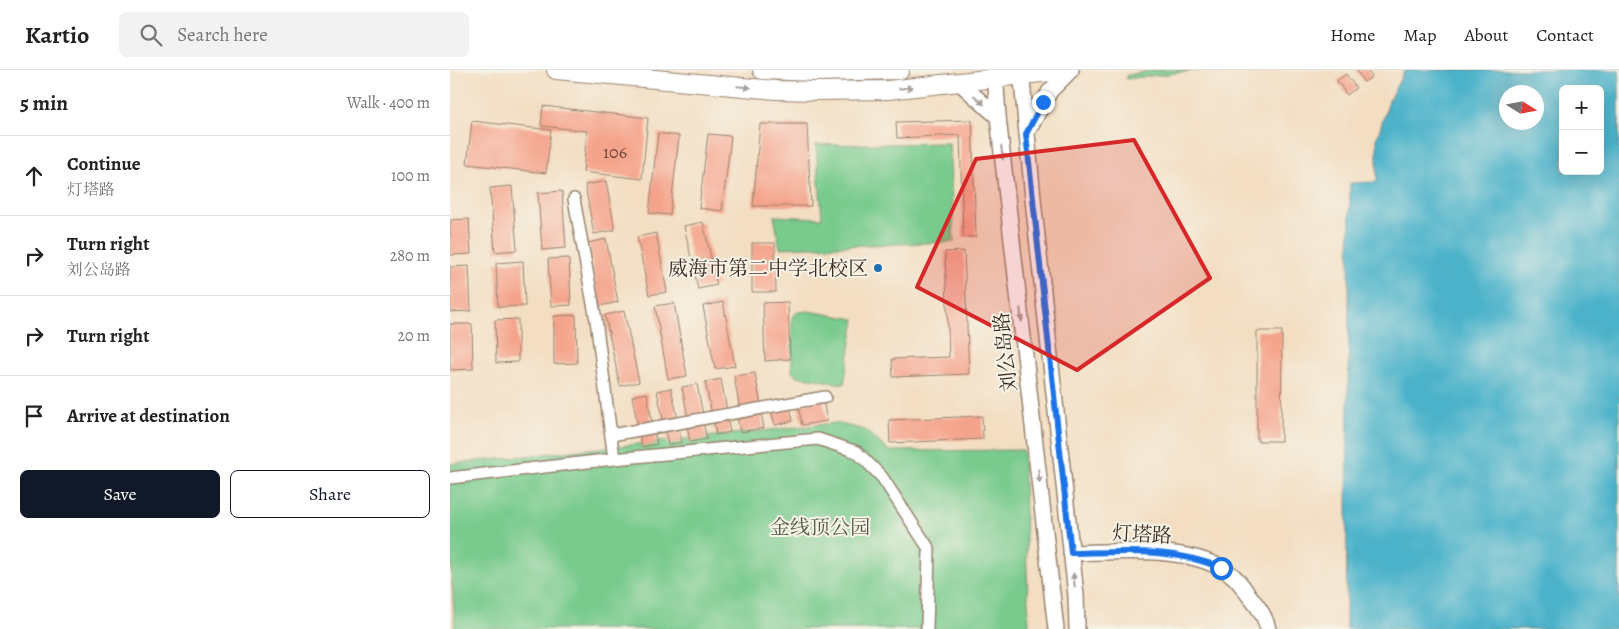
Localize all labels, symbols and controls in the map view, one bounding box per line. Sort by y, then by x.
search box [119,12,469,57]
text: Kartio [25,19,89,51]
icon: search [137,21,165,49]
text: Search here [177,22,268,48]
text: Home [1330,23,1375,47]
text: Map [1403,23,1436,47]
text: About [1464,23,1508,47]
text: Contact [1536,23,1594,47]
one-way arrow [736,83,752,91]
one-way arrow [898,84,914,92]
north arrow [1499,85,1544,130]
map controls [1559,85,1604,175]
button: + [1559,85,1604,130]
text: 5 min [20,89,68,117]
route end [1032,91,1055,114]
text: Walk · 400 m [347,92,430,114]
one-way arrow [972,94,984,106]
button: − [1559,130,1604,175]
house number: 106 [603,140,627,164]
one-way arrow [998,146,1006,162]
text: Continue [67,151,141,177]
icon: ahead [20,162,48,190]
text: 100 m [391,165,430,187]
text: 灯塔路 [67,179,115,201]
text: Turn right [67,231,149,257]
icon: right [20,242,48,270]
text: 280 m [390,245,430,267]
place label: 威海市第二中学北校区 [668,255,868,282]
text: 刘公岛路 [67,259,131,281]
marker: 威海市第二中学北校区 [872,262,884,274]
one-way arrow [1017,307,1025,323]
street label: 刘公岛路 [988,311,1023,393]
icon: right [20,322,48,350]
text: Turn right [67,323,149,349]
text: 20 m [397,325,430,347]
icon: arrive [20,402,48,430]
text: Arrive at destination [67,403,230,429]
one-way arrow [1035,469,1043,485]
button: Save [20,470,220,518]
button: Share [230,470,430,518]
park label: 金线顶公园 [770,514,870,541]
street label: 灯塔路 [1111,519,1173,550]
route start [1210,557,1233,580]
one-way arrow [1070,572,1078,588]

